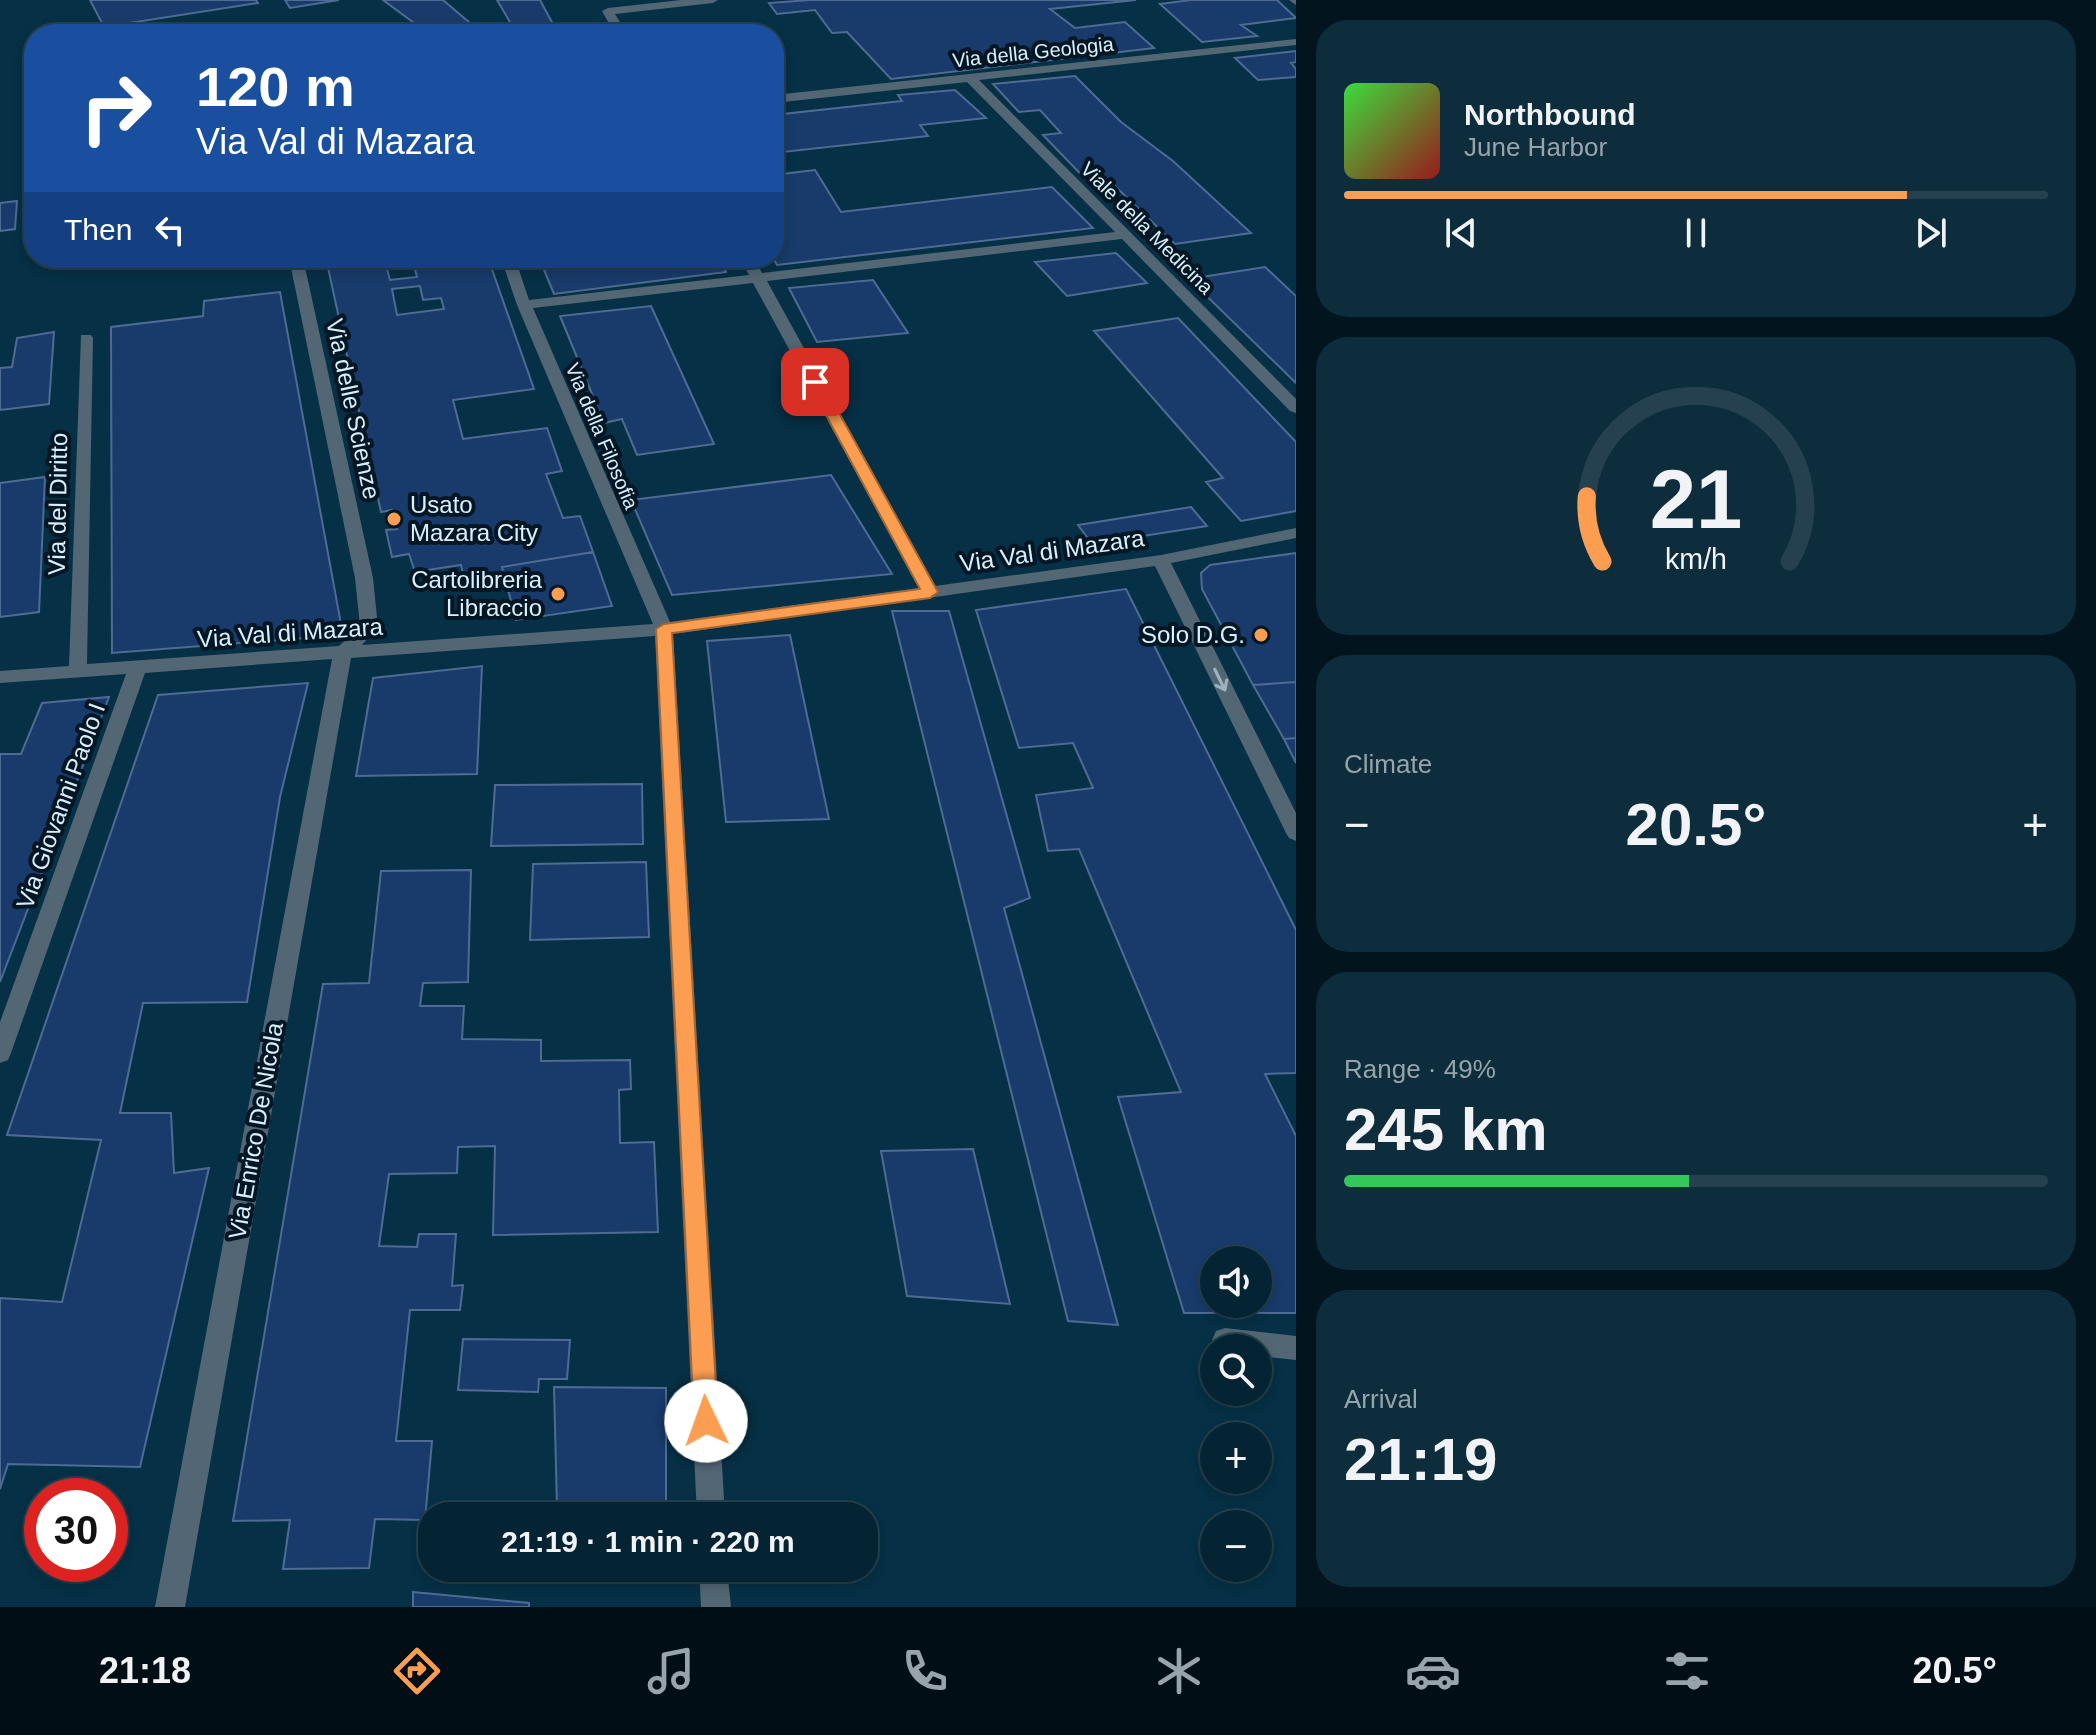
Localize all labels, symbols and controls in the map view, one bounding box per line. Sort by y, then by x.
street label: Via della Geologia [951,33,1116,71]
text: 120 m [196,55,355,118]
icon: right [64,56,168,160]
text: Northbound [1464,98,1636,131]
text: Via Val di Mazara [196,121,475,162]
text: June Harbor [1464,132,1607,162]
street label: Viale della Medicina [1076,157,1218,299]
icon: left [148,208,192,252]
icon: previous [1439,211,1483,255]
icon: pause [1674,211,1718,255]
icon: next [1909,211,1953,255]
text: Then [64,213,132,246]
street label: Via delle Scienze [321,316,386,502]
pin [781,348,849,416]
street label: Via della Filosofia [561,360,643,513]
icon: arrive [793,360,837,404]
street label: Via del Diritto [43,433,72,575]
text: 21 [1650,453,1742,546]
place label: Usato Mazara City [410,491,538,546]
marker: Usato Mazara City [385,510,403,528]
street label: Via Val di Mazara [958,524,1146,577]
text: km/h [1665,543,1727,575]
place label: Cartolibreria Libraccio [411,566,543,621]
marker: Cartolibreria Libraccio [549,585,567,603]
street label: Via Val di Mazara [196,613,384,652]
place label: Solo D.G. [1141,621,1245,648]
marker: Solo D.G. [1252,626,1270,644]
one-way arrow [1213,667,1228,691]
street label: Via Giovanni Paolo I [11,699,110,912]
text: Climate [1344,749,1432,779]
text: 20.5° [1626,791,1766,858]
text: − [1344,800,1370,849]
text: + [2022,800,2048,849]
street label: Via Enrico De Nicola [223,1020,288,1241]
text: Range · 49% [1344,1054,1496,1084]
text: 245 km [1344,1096,1548,1163]
map controls [1200,1246,1272,1582]
button: sound [1200,1246,1272,1318]
button: search [1200,1334,1272,1406]
position arrow [664,1379,748,1463]
text: Arrival [1344,1384,1418,1414]
button: + [1200,1422,1272,1494]
text: 21:19 [1344,1426,1497,1493]
speed limit sign: 30 [24,1478,128,1582]
button: − [1200,1510,1272,1582]
text: 21:19 · 1 min · 220 m [501,1525,795,1558]
icon: directions [389,1643,445,1699]
icon: music [643,1643,699,1699]
icon: phone [897,1643,953,1699]
icon: climate [1151,1643,1207,1699]
icon: car [1405,1643,1461,1699]
icon: filters [1659,1643,1715,1699]
text: 21:18 [99,1650,191,1691]
text: 20.5° [1912,1650,1997,1691]

